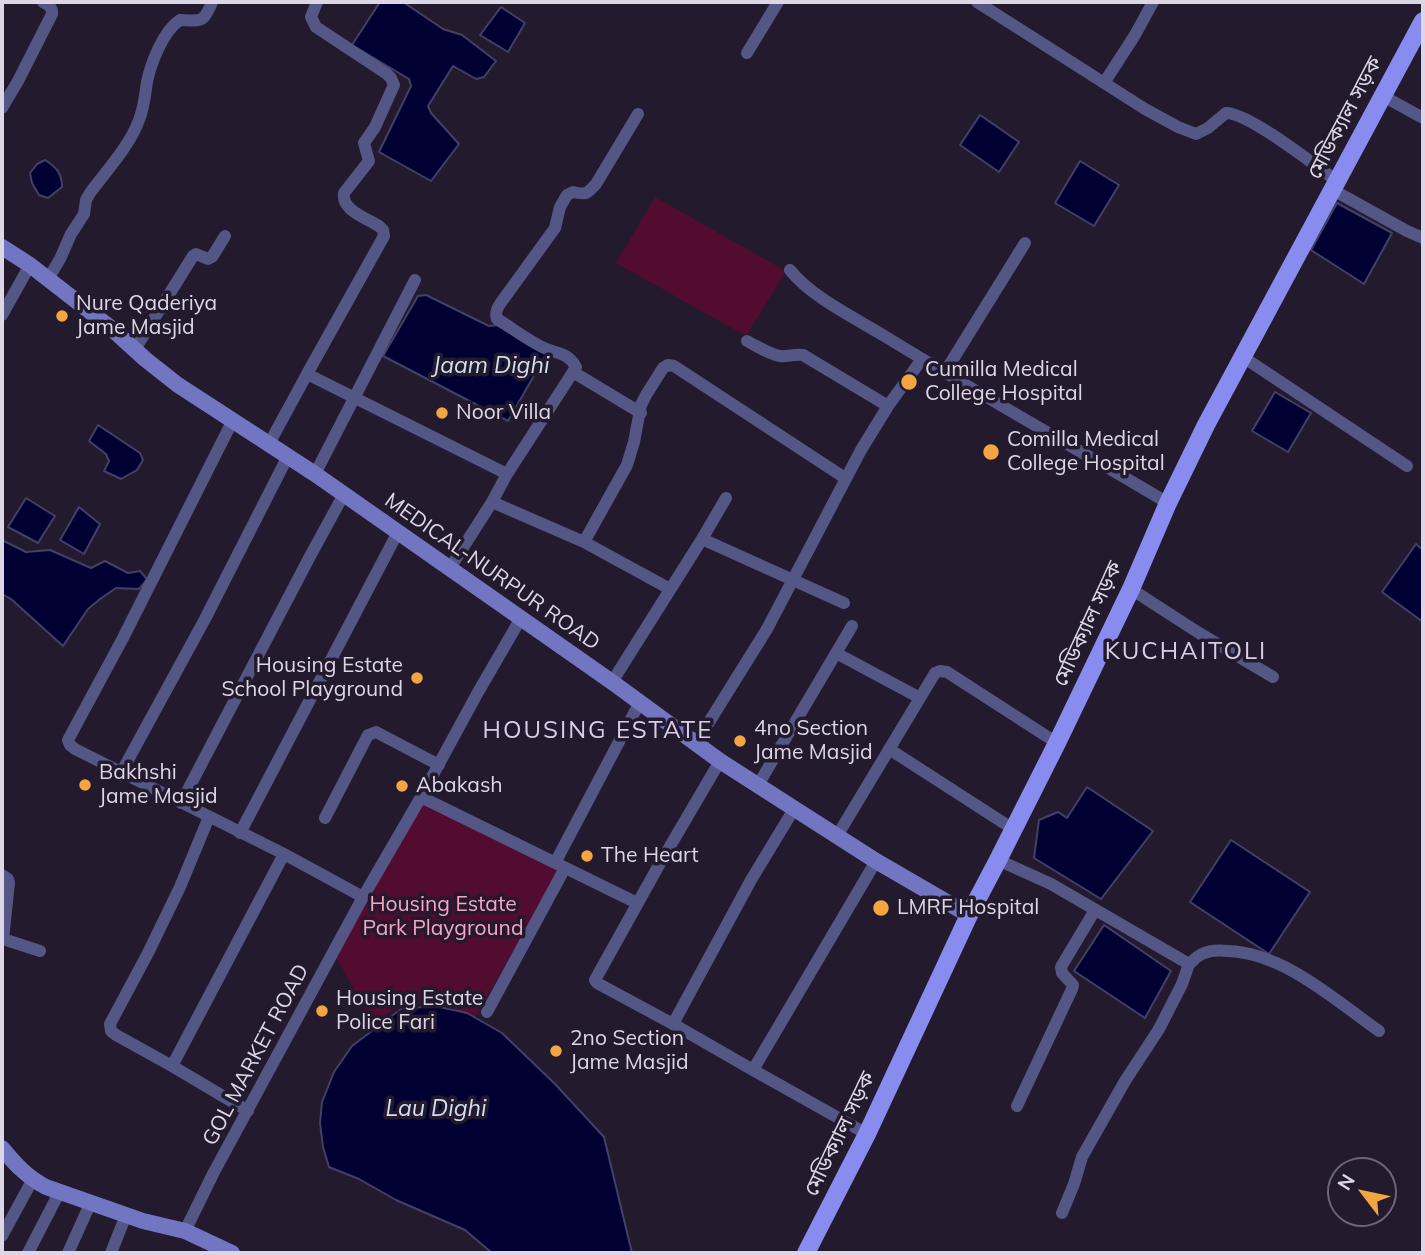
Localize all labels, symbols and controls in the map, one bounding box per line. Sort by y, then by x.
street label: মেডিক্যাল সড়ক [1302,52,1388,184]
place label: Nure Qaderiya Jame Masjid [76,291,217,341]
marker: Nure Qaderiya Jame Masjid [54,308,70,324]
water label: Jaam Dighi [433,352,549,380]
place label: Cumilla Medical College Hospital [925,357,1083,407]
marker: Cumilla Medical College Hospital [899,372,919,392]
place label: Noor Villa [456,400,551,426]
marker: Noor Villa [434,405,450,421]
place label: Comilla Medical College Hospital [1007,427,1165,477]
marker: Comilla Medical College Hospital [981,442,1001,462]
street label: MEDICAL-NURPUR ROAD [380,488,604,656]
street label: মেডিক্যাল সড়ক [1048,558,1128,690]
district label: KUCHAITOLI [1106,638,1266,666]
place label: Housing Estate School Playground [221,653,403,703]
marker: Housing Estate School Playground [409,670,425,686]
place label: 4no Section Jame Masjid [754,716,872,766]
district label: HOUSING ESTATE [484,717,712,745]
marker: 4no Section Jame Masjid [732,733,748,749]
place label: Bakhshi Jame Masjid [99,760,217,810]
place label: Abakash [416,773,503,799]
marker: Bakhshi Jame Masjid [77,777,93,793]
marker: Abakash [394,778,410,794]
place label: The Heart [601,843,699,869]
marker: The Heart [579,848,595,864]
park label: Housing Estate Park Playground [362,892,524,942]
place label: LMRF Hospital [897,895,1039,921]
marker: LMRF Hospital [871,898,891,918]
street label: GOL MARKET ROAD [198,960,314,1150]
place label: Housing Estate Police Fari [336,986,483,1036]
marker: Housing Estate Police Fari [314,1003,330,1019]
place label: 2no Section Jame Masjid [570,1026,688,1076]
marker: 2no Section Jame Masjid [548,1043,564,1059]
street label: মেডিক্যাল সড়ক [799,1068,881,1200]
water label: Lau Dighi [385,1095,487,1123]
north arrow [1327,1157,1397,1227]
text: N [1332,1169,1360,1194]

